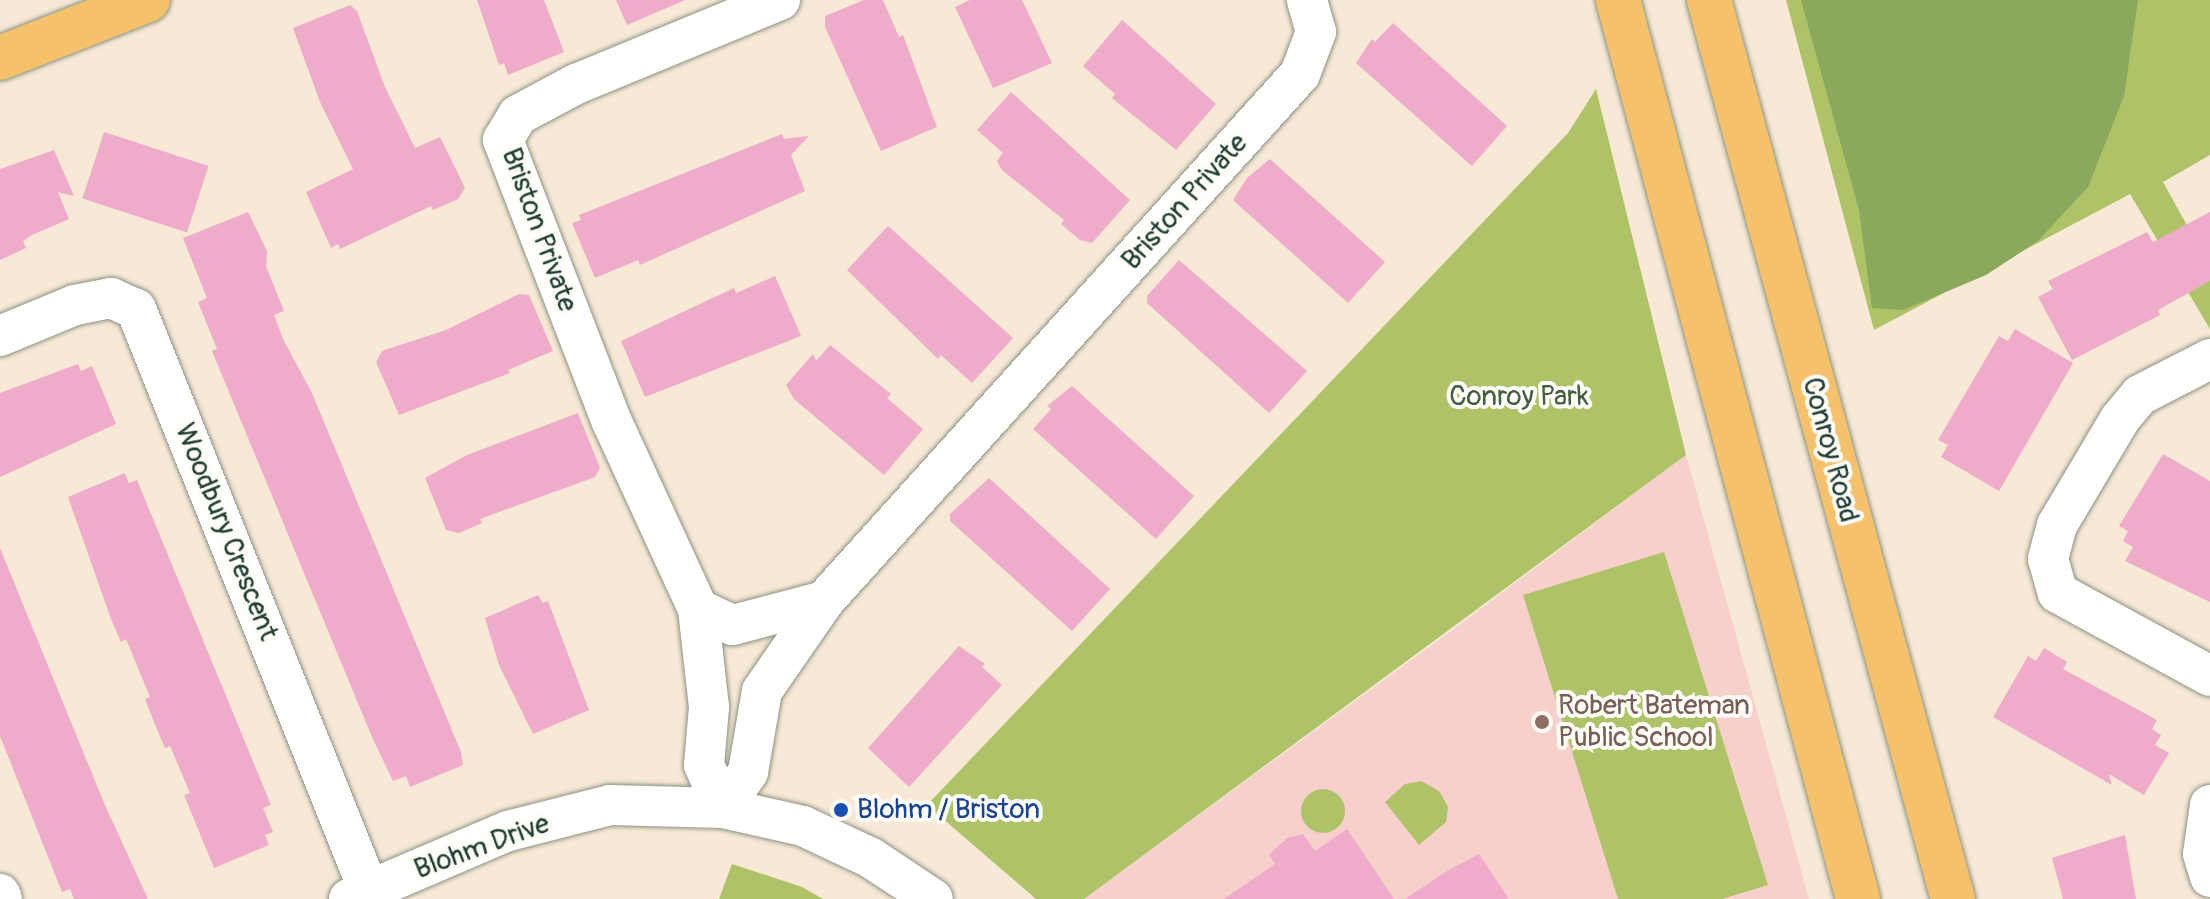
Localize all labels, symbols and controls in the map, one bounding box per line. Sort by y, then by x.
street label: Briston Private [1115,127,1255,277]
street label: Briston Private [494,143,584,317]
street label: Conroy Road [1795,374,1865,526]
park label: Conroy Park [1449,380,1589,414]
street label: Woodbury Crescent [167,419,285,645]
place label: Robert Bateman Public School [1558,689,1750,755]
marker: Robert Bateman Public School [1533,713,1551,731]
place label: Blohm / Briston [857,793,1040,827]
marker: Blohm / Briston [832,801,850,819]
street label: Blohm Drive [410,807,554,887]

